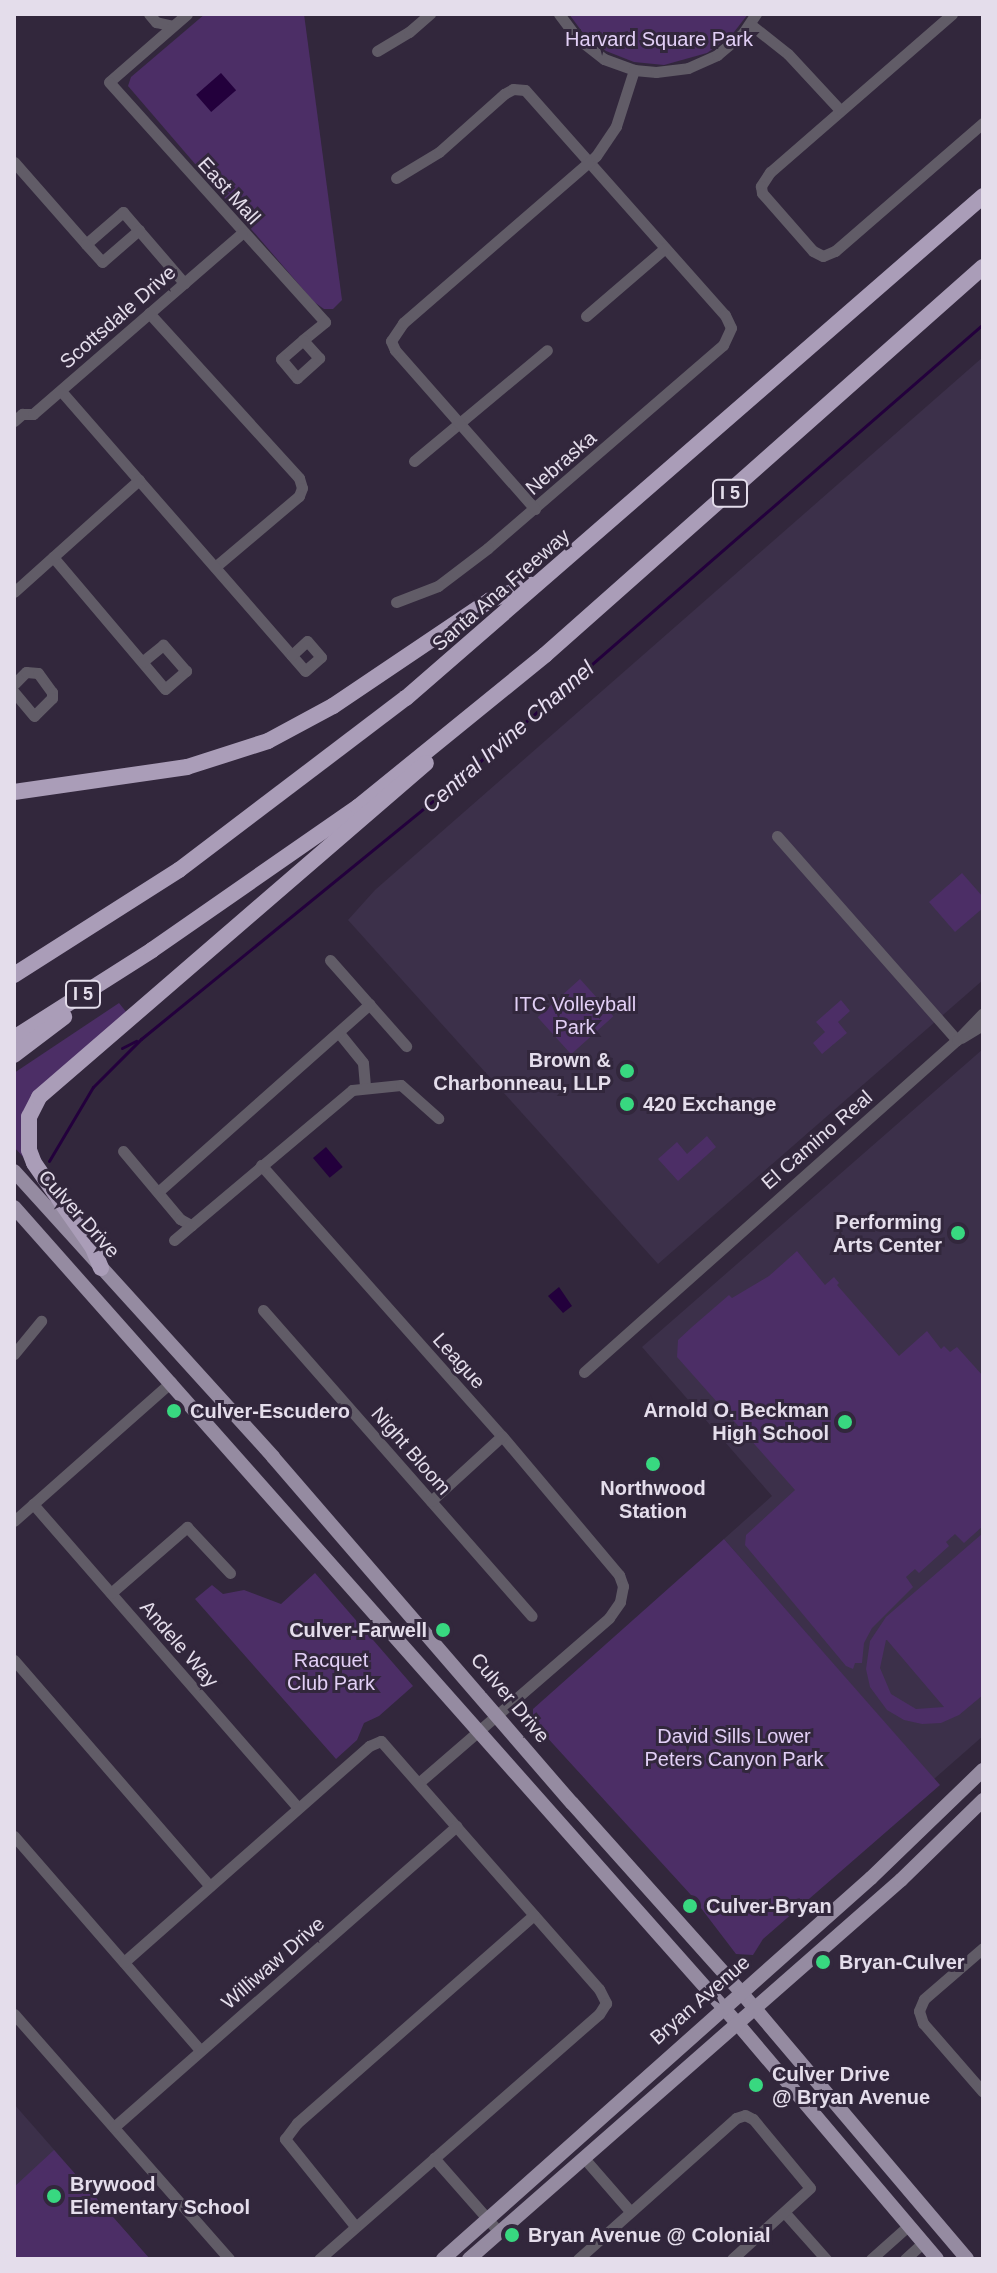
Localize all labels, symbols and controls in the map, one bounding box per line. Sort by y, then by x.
park label: Harvard Square Park [565,27,753,51]
street label: East Mall [193,152,265,230]
street label: Scottsdale Drive [55,260,181,374]
street label: Nebraska [521,426,601,500]
road number: I 5 [710,479,750,507]
street label: Santa Ana Freeway [427,523,575,657]
water label: Central Irvine Channel [417,655,599,819]
road number: I 5 [63,980,103,1008]
park label: ITC Volleyball Park [514,993,636,1040]
place label: Brown & Charbonneau, LLP [433,1048,611,1095]
marker: Brown & Charbonneau, LLP [618,1062,636,1080]
street label: El Camino Real [757,1085,877,1195]
place label: 420 Exchange [643,1092,776,1116]
marker: 420 Exchange [618,1095,636,1113]
street label: Culver Drive [33,1165,125,1263]
place label: Performing Arts Center [833,1210,942,1257]
marker: Performing Arts Center [949,1224,967,1242]
street label: League [428,1328,490,1394]
place label: Arnold O. Beckman High School [643,1398,829,1445]
place label: Culver-Escudero [190,1399,350,1423]
marker: Culver-Escudero [165,1402,183,1420]
street label: Night Bloom [366,1402,456,1500]
marker: Arnold O. Beckman High School [836,1413,854,1431]
marker: Northwood Station [644,1455,662,1473]
place label: Northwood Station [600,1476,706,1523]
street label: Andele Way [135,1596,223,1692]
place label: Culver-Farwell [289,1618,427,1642]
marker: Culver-Farwell [434,1621,452,1639]
street label: Culver Drive [465,1648,555,1748]
park label: Racquet Club Park [287,1649,375,1696]
park label: David Sills Lower Peters Canyon Park [645,1725,823,1772]
place label: Culver-Bryan [706,1894,832,1918]
marker: Culver-Bryan [681,1897,699,1915]
street label: Williwaw Drive [216,1912,330,2014]
street label: Bryan Avenue [645,1950,755,2050]
place label: Bryan-Culver [839,1950,965,1974]
marker: Bryan-Culver [814,1953,832,1971]
place label: Culver Drive @ Bryan Avenue [772,2062,931,2109]
marker: Culver Drive @ Bryan Avenue [747,2076,765,2094]
place label: Brywood Elementary School [70,2172,250,2219]
marker: Brywood Elementary School [45,2187,63,2205]
place label: Bryan Avenue @ Colonial [528,2223,771,2247]
marker: Bryan Avenue @ Colonial [503,2226,521,2244]

